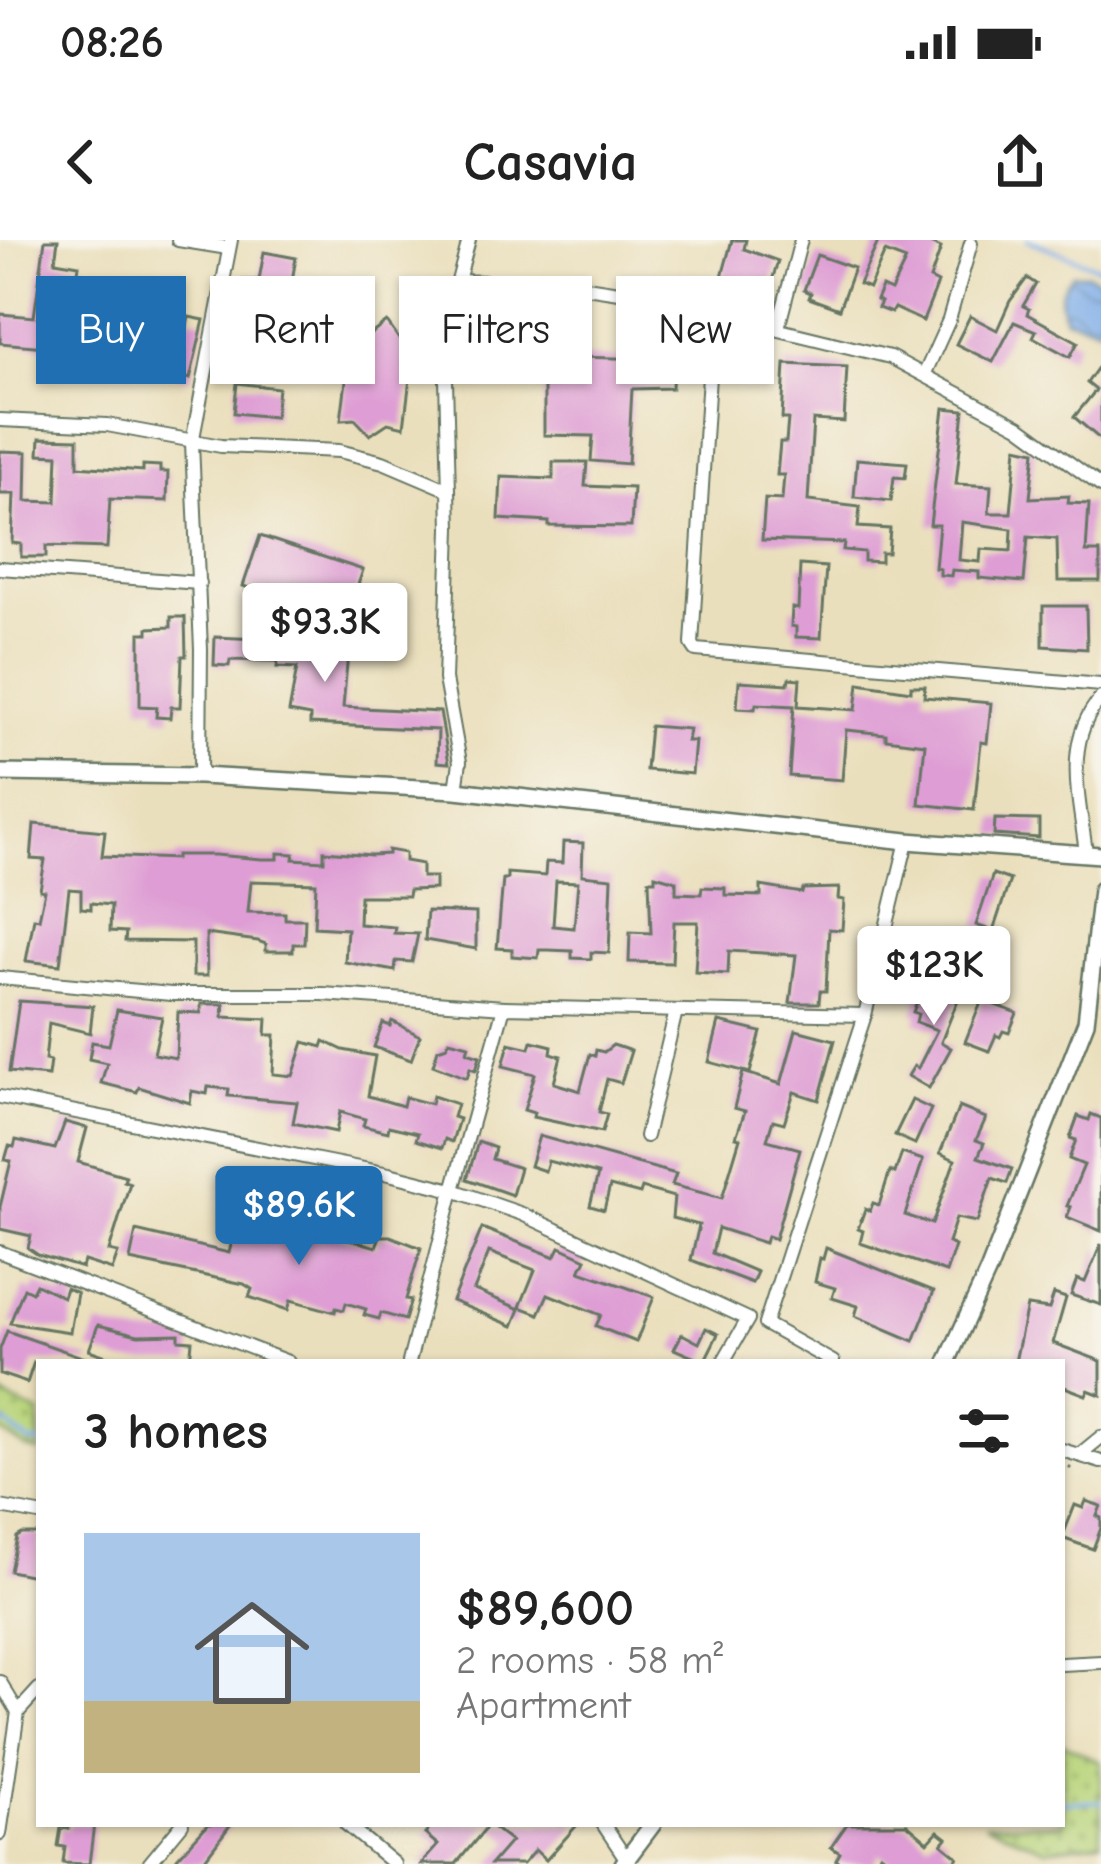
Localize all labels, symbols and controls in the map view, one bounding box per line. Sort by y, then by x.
text: 08:26 [60,16,164,68]
icon: back [48,129,114,195]
icon: share [987,129,1053,195]
text: Casavia [464,131,637,194]
chip: Buy [36,276,186,384]
chip: Rent [210,276,375,384]
chip: Filters [399,276,592,384]
chip: New [616,276,774,384]
pin: $93.3K [227,583,423,685]
text: $93.3K [269,599,381,644]
pin: $123K [850,926,1018,1028]
text: $123K [884,942,984,987]
pin: $89.6K [201,1166,397,1268]
text: $89.6K [242,1182,356,1227]
icon: filters [951,1398,1017,1464]
text: 3 homes [84,1402,268,1461]
text: $89,600 [456,1579,634,1638]
icon: home [180,1581,324,1725]
text: 2 rooms · 58 m² [456,1638,723,1683]
text: Apartment [456,1683,631,1728]

